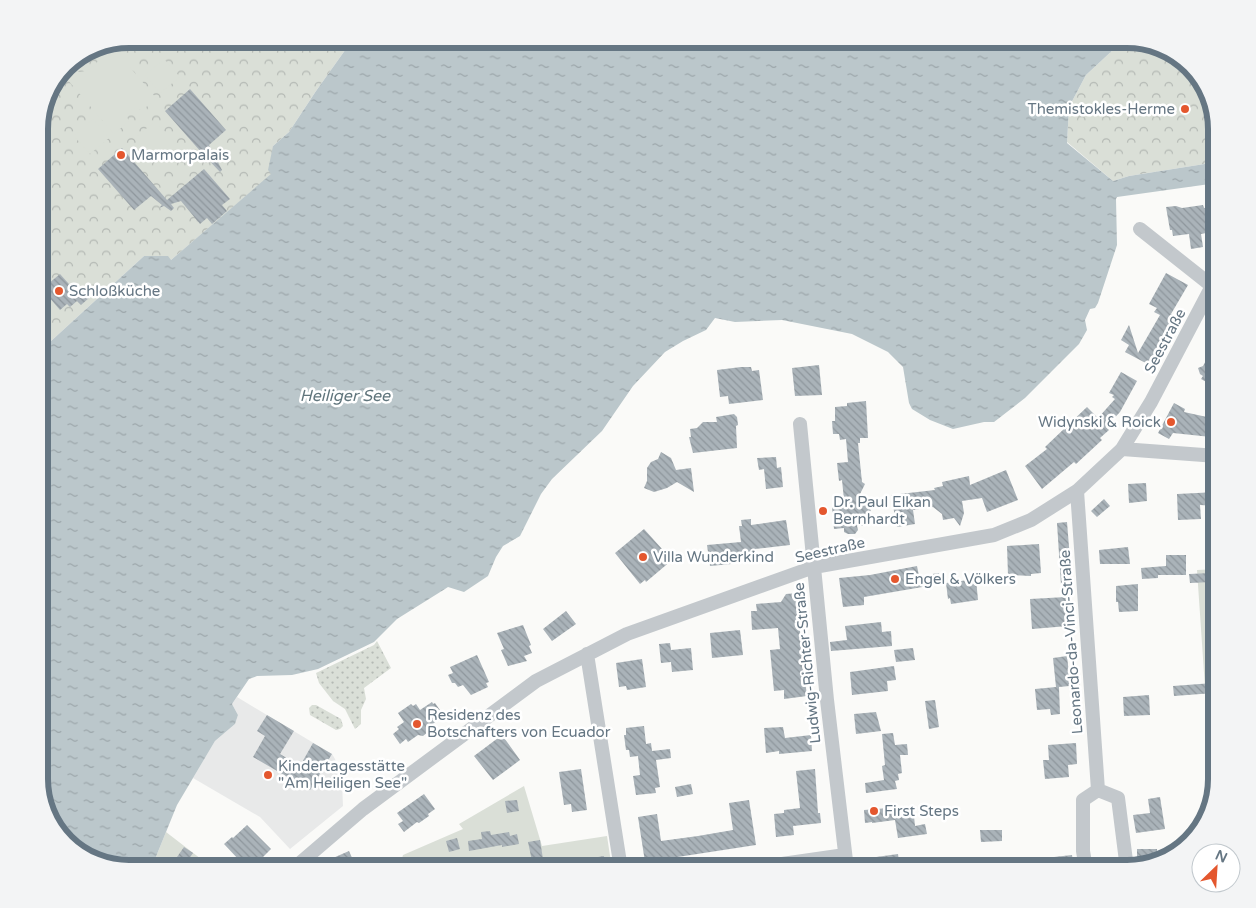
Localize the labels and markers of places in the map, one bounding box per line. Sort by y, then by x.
place label: Themistokles-Herme [1028,100,1175,118]
marker: Themistokles-Herme [1179,103,1191,115]
place label: Marmorpalais [131,146,229,164]
marker: Marmorpalais [115,149,127,161]
place label: Schloßküche [69,282,160,300]
marker: Schloßküche [53,285,65,297]
place label: Widynski & Roick [1038,413,1161,431]
marker: Widynski & Roick [1165,416,1177,428]
place label: Dr. Paul Elkan Bernhardt [833,493,931,528]
marker: Dr. Paul Elkan Bernhardt [817,505,829,517]
place label: Villa Wunderkind [653,548,774,566]
marker: Villa Wunderkind [637,551,649,563]
place label: Engel & Völkers [905,570,1016,588]
marker: Engel & Völkers [889,573,901,585]
place label: Residenz des Botschafters von Ecuador [427,706,611,741]
marker: Residenz des Botschafters von Ecuador [411,718,423,730]
place label: Kindertagesstätte "Am Heiligen See" [278,757,407,792]
marker: Kindertagesstätte "Am Heiligen See" [262,769,274,781]
place label: First Steps [884,802,959,820]
marker: First Steps [868,805,880,817]

